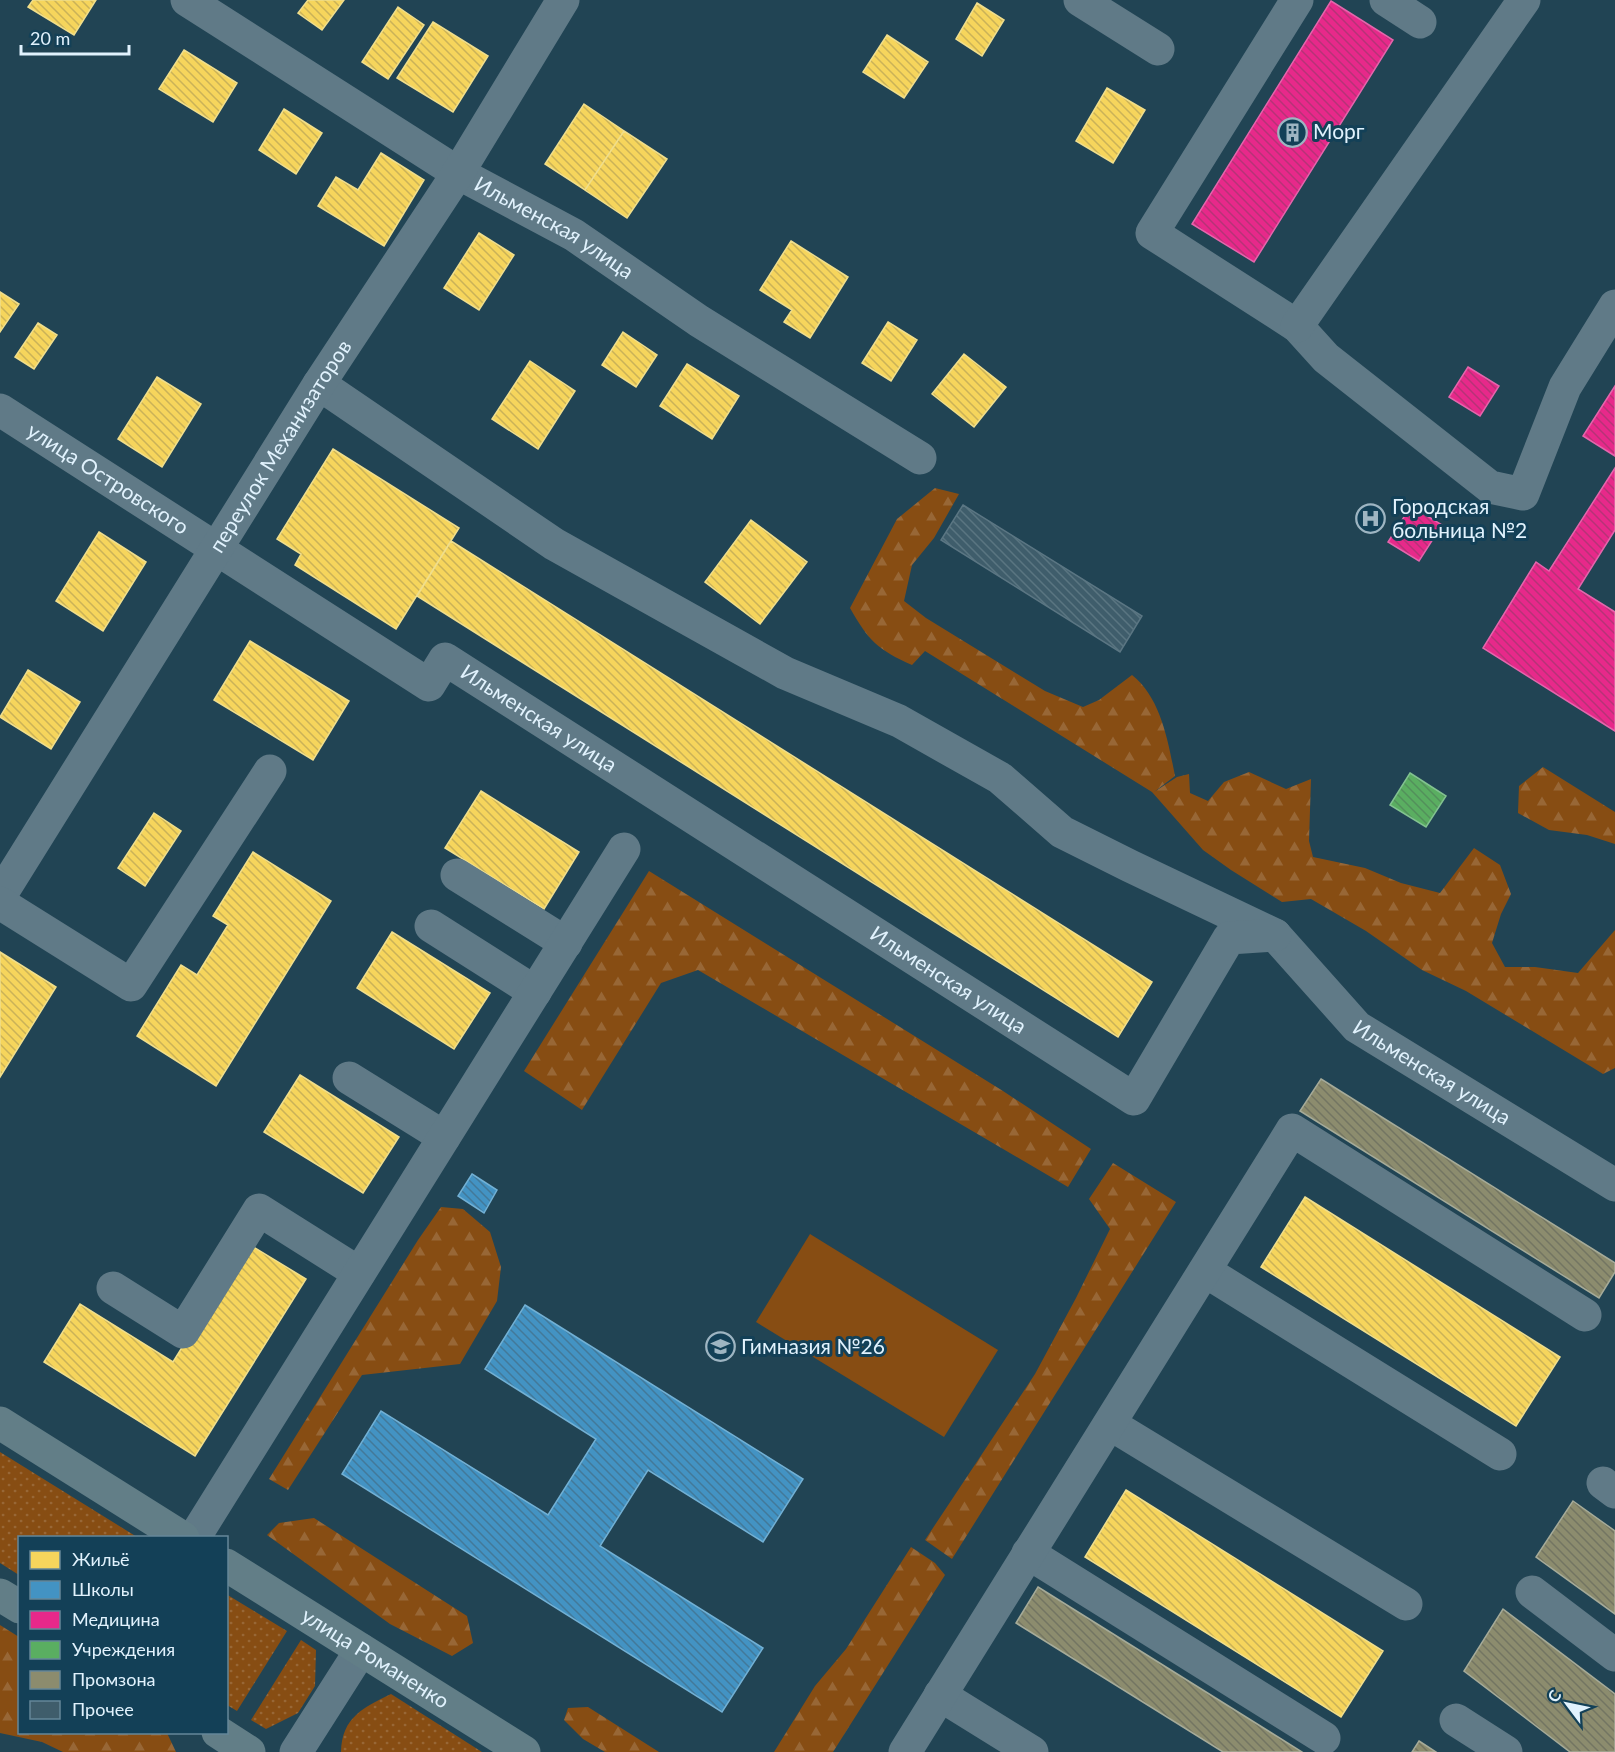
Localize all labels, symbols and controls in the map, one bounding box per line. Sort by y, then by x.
scale bar [21,18,129,56]
text: 20 m [30,27,70,49]
building icon: Морг [1276,116,1308,148]
place label: Морг [1313,118,1365,143]
street label: Ильменская улица [471,170,639,283]
street label: переулок Механизаторов [203,334,356,557]
street label: улица Островского [23,417,194,539]
place label: Городская больница №2 [1392,493,1527,542]
hospital icon: Городская больница №2 [1355,503,1387,535]
street label: Ильменская улица [456,658,622,777]
street label: Ильменская улица [866,920,1032,1038]
street label: Ильменская улица [1349,1014,1516,1129]
school or university icon: Гимназия №26 [704,1331,736,1363]
place label: Гимназия №26 [741,1333,885,1358]
legend [18,1536,228,1734]
text: Жильё [72,1548,130,1570]
text: Школы [72,1578,134,1600]
street label: улица Романенко [298,1602,454,1713]
text: Медицина [72,1608,160,1630]
text: Учреждения [72,1638,175,1660]
text: Промзона [72,1668,155,1690]
north arrow [1537,1674,1597,1734]
text: С [1543,1686,1565,1705]
text: Прочее [72,1698,134,1720]

